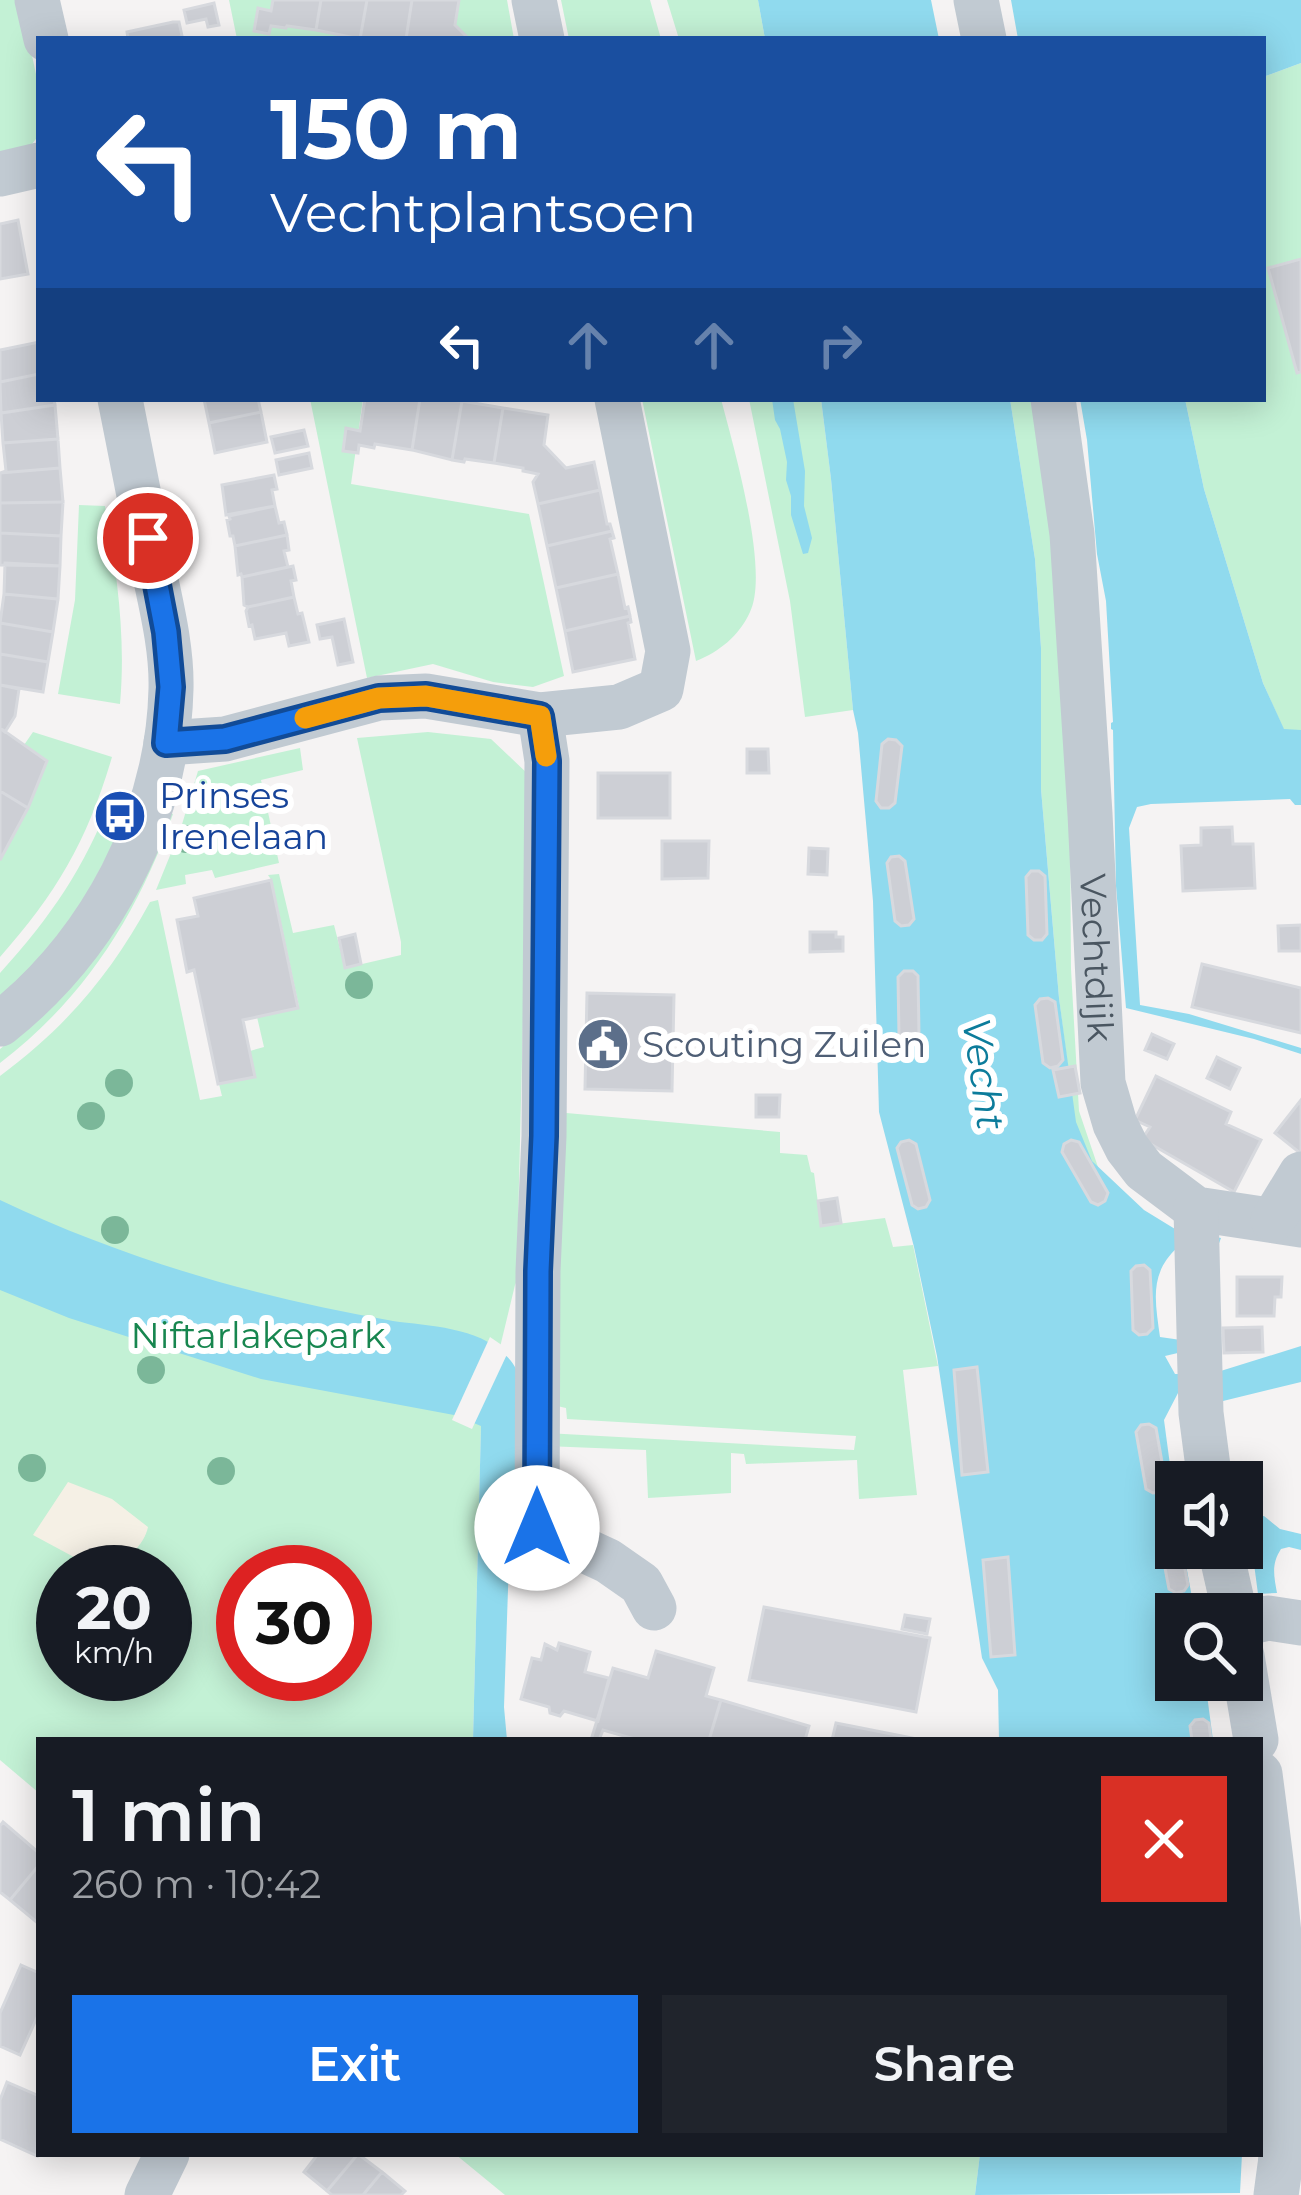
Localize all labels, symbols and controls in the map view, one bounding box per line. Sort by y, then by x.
text: 150 m [270,78,522,180]
icon: left [72,84,228,240]
text: Vechtplantsoen [270,180,697,246]
icon: left [429,312,495,378]
icon: ahead [555,312,621,378]
icon: ahead [681,312,747,378]
icon: right [807,312,873,378]
pin [97,487,199,589]
icon: arrive [115,505,181,571]
place label: Prinses Irenelaan [159,773,328,858]
bus stop icon: Prinses Irenelaan [92,788,148,844]
street label: Vechtdijk [1071,873,1123,1044]
water label: Vecht [952,1015,1016,1133]
public building icon: Scouting Zuilen [575,1016,631,1072]
place label: Scouting Zuilen [642,1022,926,1066]
park label: Niftarlakepark [130,1313,386,1357]
map controls [1155,1461,1263,1701]
button: sound [1155,1461,1263,1569]
position arrow [474,1465,600,1591]
speed limit sign: 30 [216,1545,372,1701]
text: 20 [76,1571,152,1644]
button: search [1155,1593,1263,1701]
text: km/h [74,1634,154,1671]
text: 1 min [72,1771,265,1859]
button: close [1101,1776,1227,1902]
text: 260 m · 10:42 [72,1860,322,1908]
button: Exit [72,1995,638,2133]
button: Share [662,1995,1227,2133]

